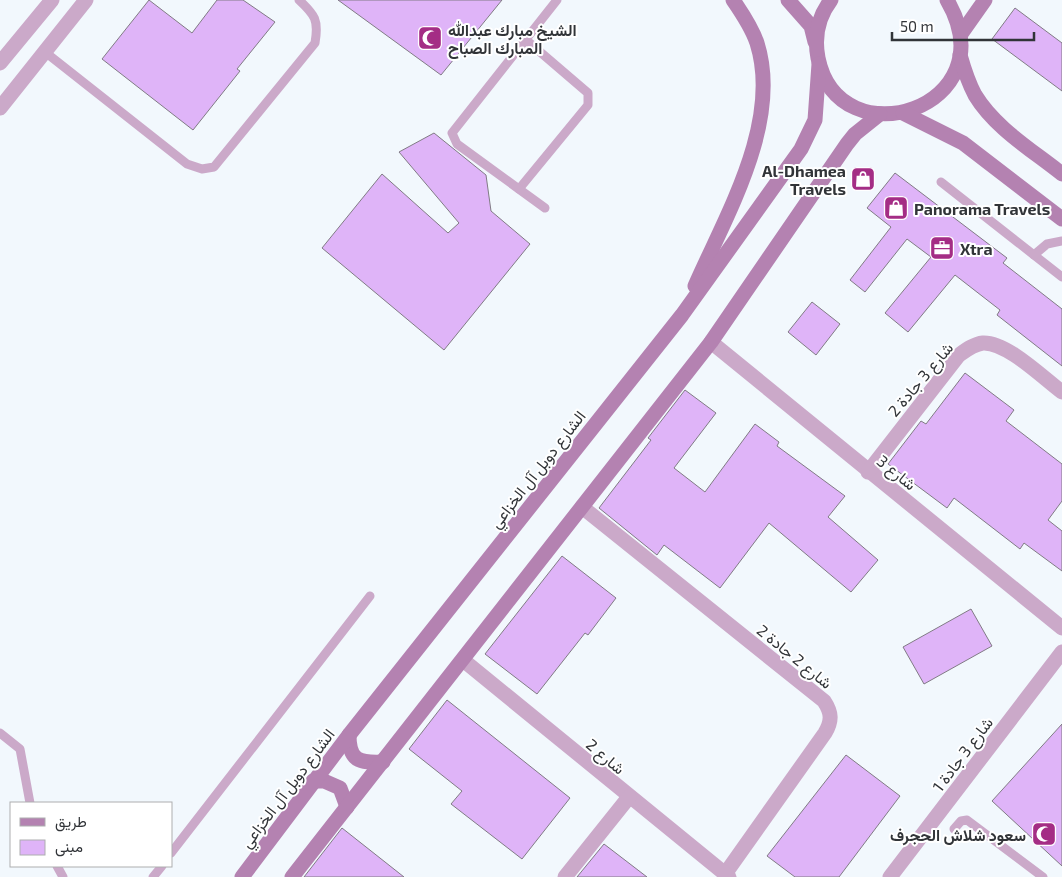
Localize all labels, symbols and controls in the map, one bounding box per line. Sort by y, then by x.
scale bar [892,10,1034,42]
text: 50 m [900,17,934,35]
place label: الشيخ مبارك عبدالله المبارك الصباح [448,20,577,59]
mosque icon: الشيخ مبارك عبدالله المبارك الصباح [417,25,443,51]
place label: Al-Dhamea Travels [762,161,846,198]
shop icon: Al-Dhamea Travels [850,166,876,192]
shop icon: Panorama Travels [883,195,909,221]
place label: Panorama Travels [914,199,1050,218]
office icon: Xtra [929,235,955,261]
place label: Xtra [960,239,993,258]
street label: شارع 3 جادة 2 [884,338,959,422]
street label: الشارع دوبل آل الخزاعي [485,406,593,535]
street label: شارع 3 [872,451,920,496]
street label: شارع 2 جادة 2 [752,620,836,694]
street label: شارع 3 جادة 1 [928,713,999,797]
street label: الشارع دوبل آل الخزاعي [236,725,342,854]
street label: شارع 2 [581,734,629,780]
legend [10,802,172,867]
text: طريق [55,812,87,832]
mosque icon: سعود شلاش الحجرف [1031,821,1057,847]
place label: سعود شلاش الحجرف [890,825,1026,846]
text: مبنى [55,837,83,857]

